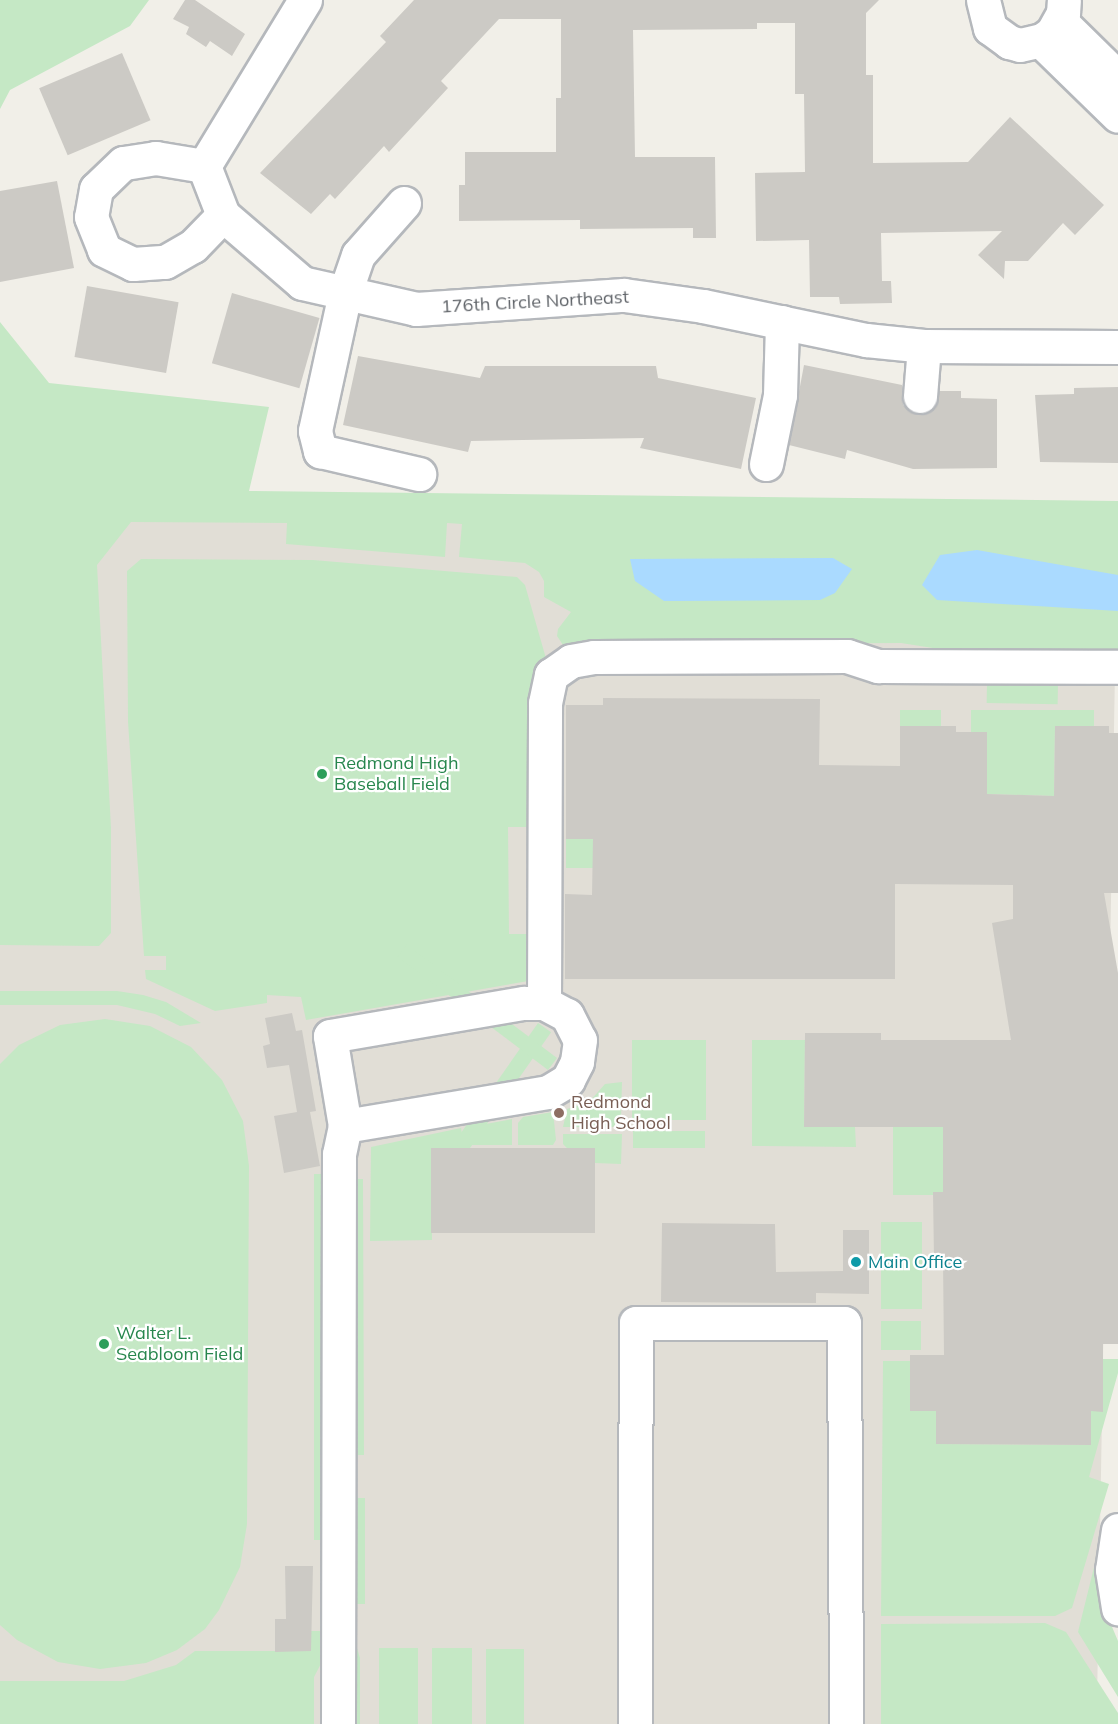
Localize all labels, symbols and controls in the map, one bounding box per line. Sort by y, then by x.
street label: 176th Circle Northeast [441,286,629,318]
place label: Redmond High Baseball Field [334,753,458,795]
marker: Redmond High Baseball Field [315,767,329,781]
place label: Redmond High School [571,1092,671,1134]
marker: Redmond High School [552,1106,566,1120]
place label: Main Office [868,1251,962,1273]
marker: Main Office [849,1255,863,1269]
place label: Walter L. Seabloom Field [116,1323,243,1366]
marker: Walter L. Seabloom Field [97,1337,111,1351]

